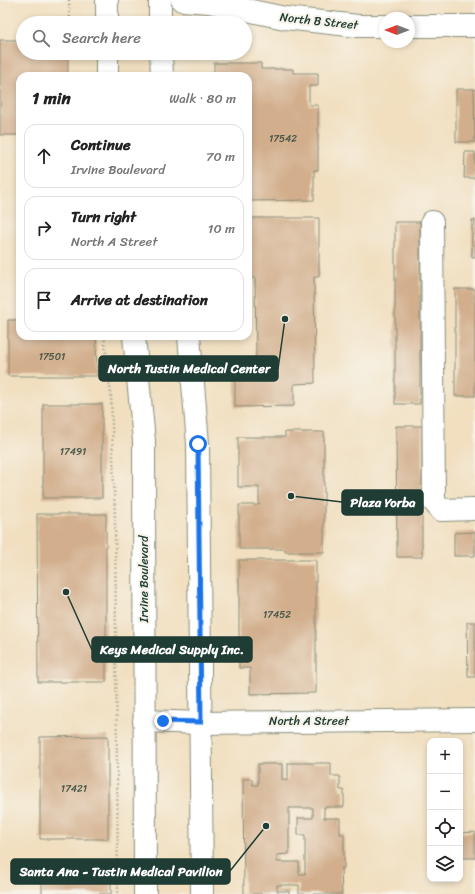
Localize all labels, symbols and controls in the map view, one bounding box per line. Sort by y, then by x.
street label: North B Street [279,6,360,36]
north arrow [379,12,415,48]
search box [16,16,252,60]
text: Search here [62,25,141,51]
icon: search [30,27,52,49]
text: 1 min [32,83,71,113]
text: Walk · 80 m [169,87,236,110]
house number: 17542 [269,130,297,148]
text: Continue [71,132,131,158]
icon: ahead [33,145,55,167]
text: 70 m [206,145,235,168]
text: Irvine Boulevard [71,158,165,181]
text: Turn right [71,204,136,230]
icon: right [33,217,55,239]
text: 10 m [208,217,235,240]
text: North A Street [71,230,158,253]
text: Arrive at destination [71,287,208,313]
icon: arrive [33,289,55,311]
house number: 17501 [39,348,65,366]
callout: North Tustin Medical Center [99,356,278,381]
text: North Tustin Medical Center [107,357,272,380]
route start [189,435,207,453]
house number: 17491 [60,443,86,461]
callout: Plaza Yorba [342,490,423,515]
text: Plaza Yorba [350,491,416,514]
street label: Irvine Boulevard [133,534,155,623]
house number: 17452 [263,606,291,624]
callout: Keys Medical Supply Inc. [92,637,252,662]
text: Keys Medical Supply Inc. [99,638,244,661]
street label: North A Street [269,710,350,732]
route end [154,712,172,730]
map controls [427,738,463,882]
button: + [427,738,463,774]
button: − [427,774,463,810]
house number: 17421 [61,780,87,798]
button: locate [427,810,463,846]
button: layers [427,846,463,882]
callout: Santa Ana - Tustin Medical Pavilion [11,859,230,884]
text: Santa Ana - Tustin Medical Pavilion [18,860,224,883]

